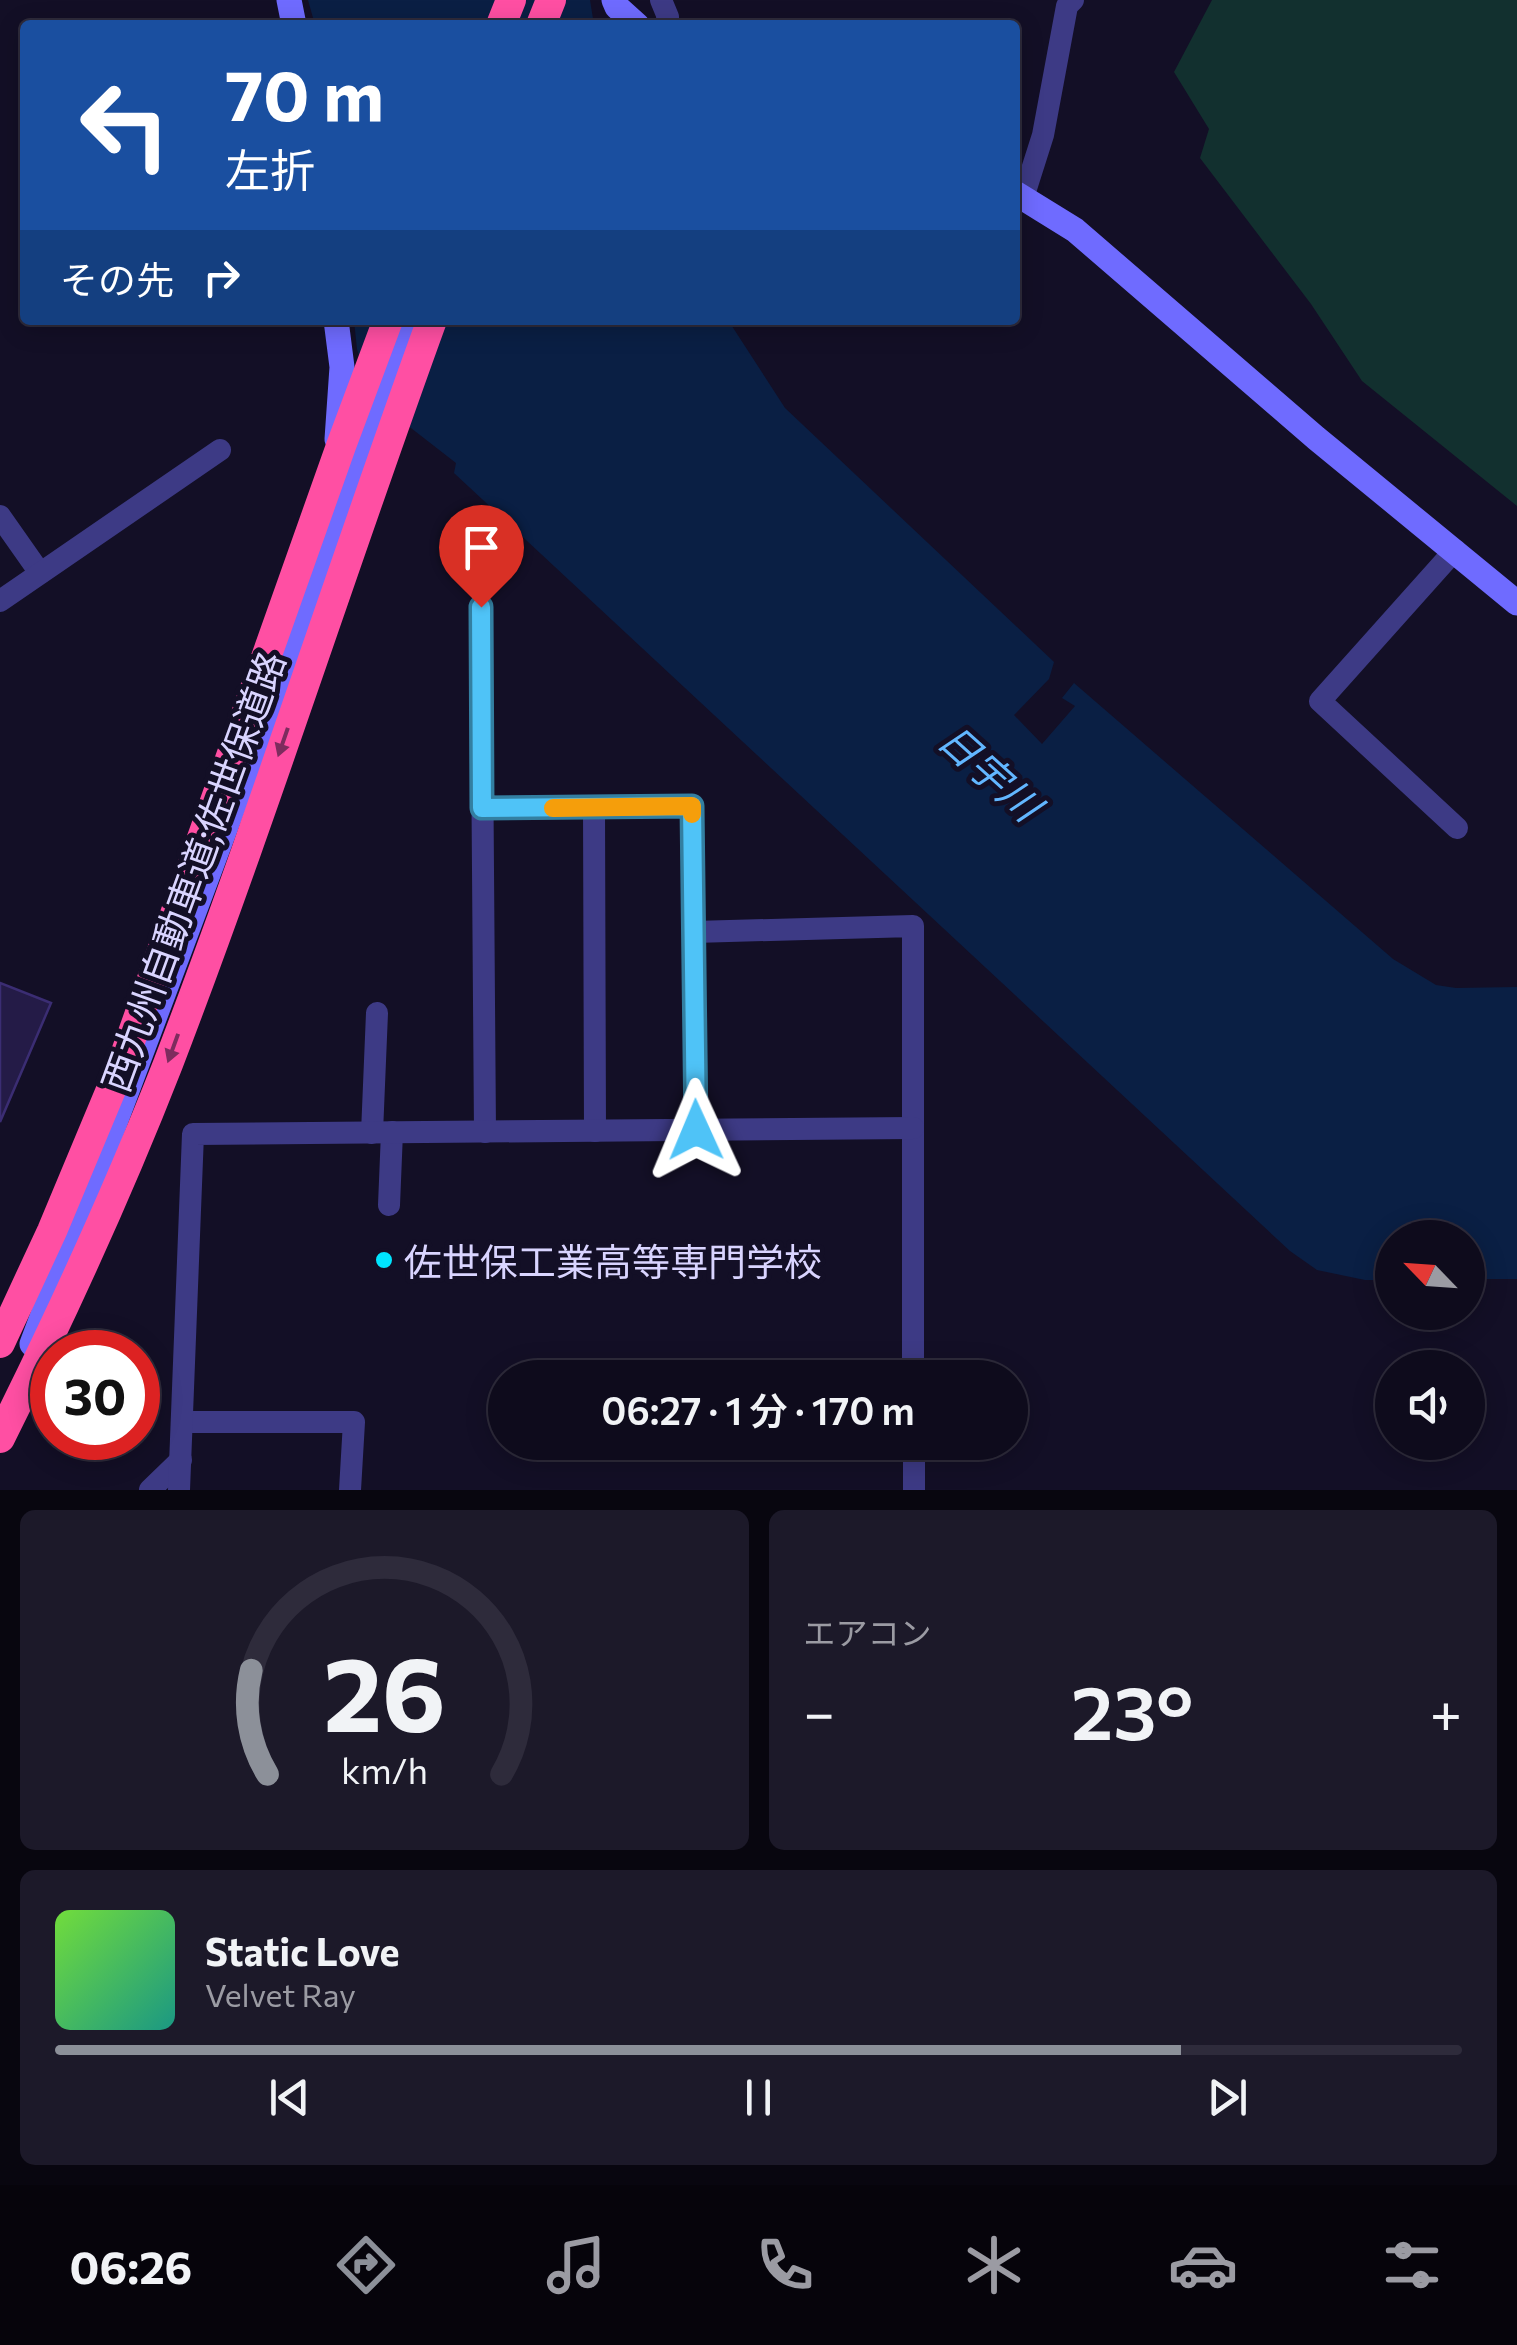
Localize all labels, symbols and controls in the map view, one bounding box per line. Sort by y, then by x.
text: 70 m [225,50,384,135]
icon: left [60,60,190,190]
text: 左折 [225,141,315,196]
icon: right [194,250,249,305]
text: その先 [60,255,174,302]
pin [439,505,524,608]
icon: arrive [454,520,509,575]
street label: 西九州自動車道;佐世保道路 [90,644,294,1098]
water label: 日宇川 [930,713,1055,832]
one-way arrow [275,727,290,757]
one-way arrow [165,1033,181,1063]
position arrow [644,1078,748,1182]
north arrow [1375,1220,1485,1330]
map controls [1375,1220,1485,1460]
place label: 佐世保工業高等専門学校 [404,1237,822,1284]
marker: 佐世保工業高等専門学校 [373,1249,395,1271]
speed limit sign: 30 [30,1330,160,1460]
button: sound [1375,1350,1485,1460]
text: 06:27 · 1 分 · 170 m [601,1386,915,1433]
text: エアコン [804,1612,932,1652]
text: 26 [323,1626,446,1753]
text: 23° [1071,1664,1193,1755]
text: − [804,1677,835,1744]
text: + [1430,1677,1462,1744]
text: km/h [341,1748,428,1791]
text: Static Love [205,1927,400,1974]
text: Velvet Ray [205,1974,356,2014]
icon: previous [262,2070,317,2125]
icon: pause [731,2070,786,2125]
icon: next [1200,2070,1255,2125]
icon: directions [331,2230,401,2300]
icon: music [541,2230,611,2300]
icon: phone [750,2230,820,2300]
icon: climate [959,2230,1029,2300]
icon: car [1168,2230,1238,2300]
icon: filters [1377,2230,1447,2300]
text: 06:26 [70,2238,192,2293]

